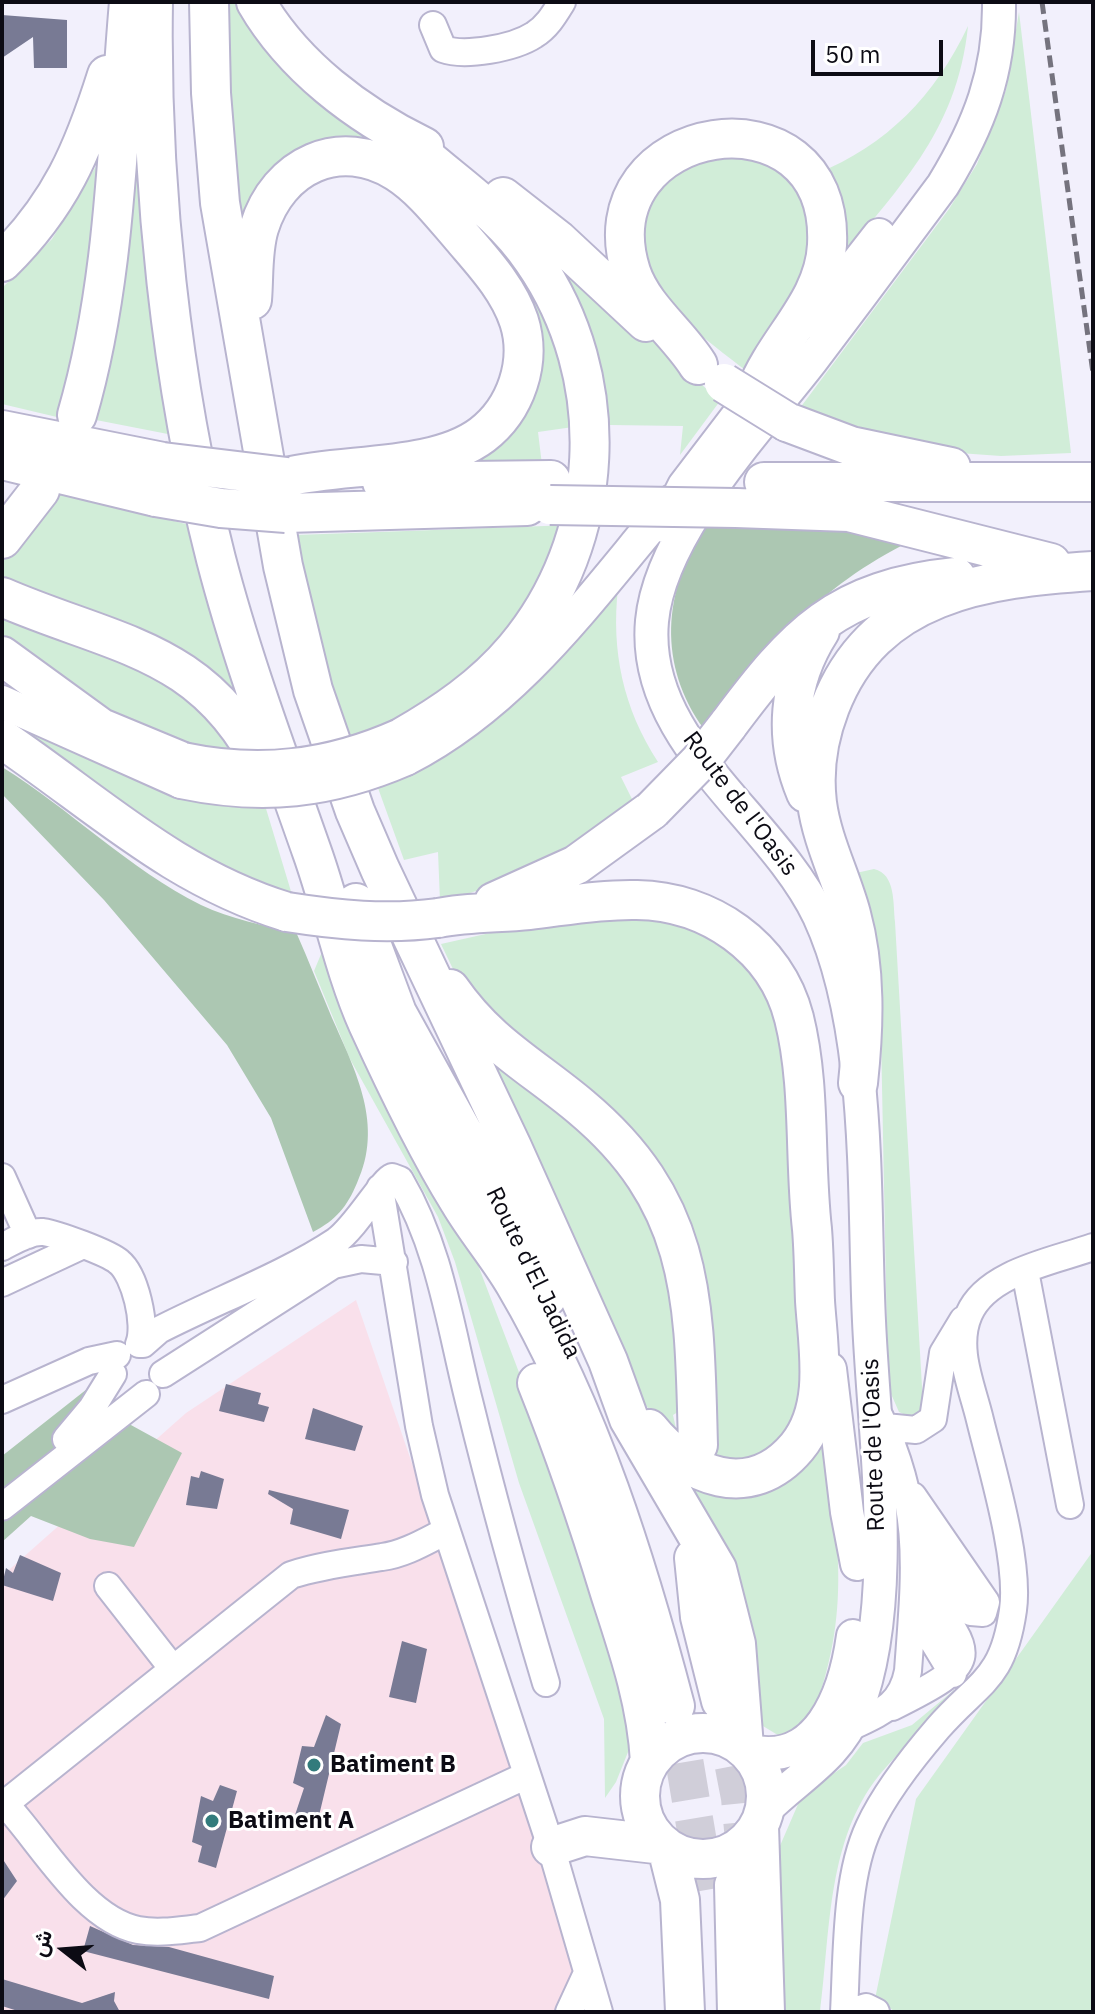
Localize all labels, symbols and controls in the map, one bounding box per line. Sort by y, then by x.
scale bar [815,24,947,74]
text: 50 m [825,38,880,70]
street label: Route de l'Oasis [676,726,804,882]
street label: Route d'El Jadida [479,1183,587,1363]
street label: Route de l'Oasis [857,1358,891,1532]
place label: Batiment B [330,1751,456,1779]
marker: Batiment B [305,1756,323,1774]
place label: Batiment A [228,1807,354,1835]
marker: Batiment A [203,1812,221,1830]
north arrow [24,1910,104,1990]
text: ش [23,1926,58,1960]

